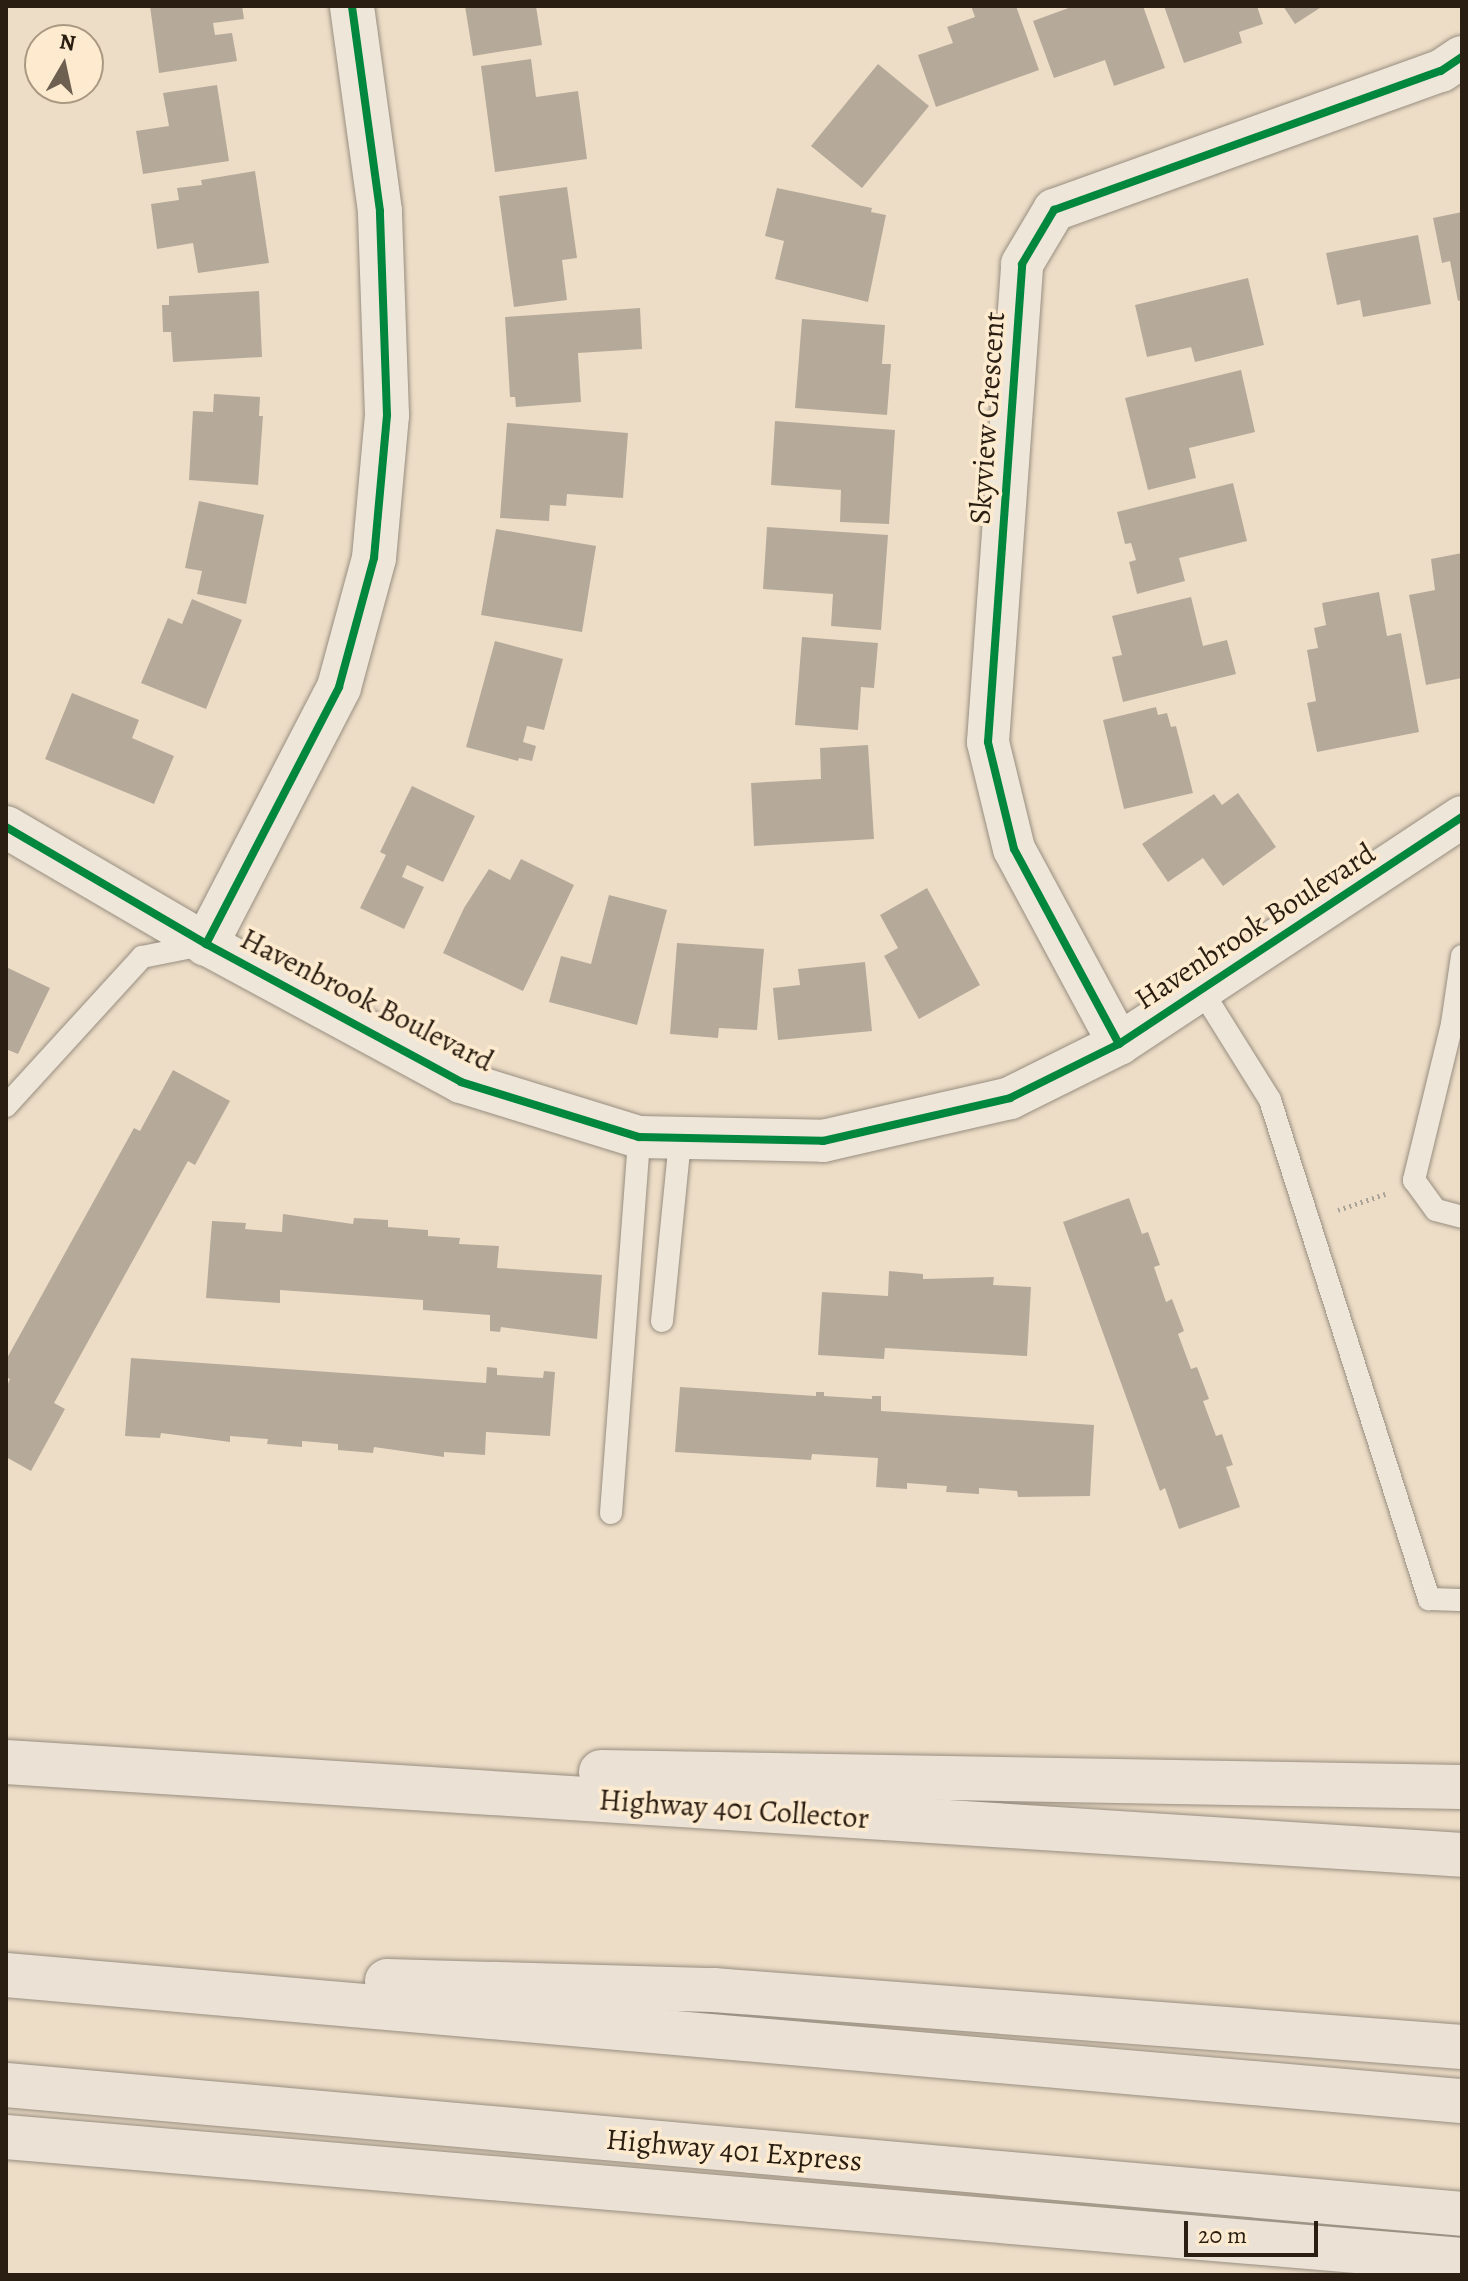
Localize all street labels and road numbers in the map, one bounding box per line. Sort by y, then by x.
street label: Skyview Crescent [962,310,1012,526]
street label: Havenbrook Boulevard [1128,835,1382,1017]
street label: Havenbrook Boulevard [235,921,499,1079]
street label: Highway 401 Collector [598,1782,870,1836]
street label: Highway 401 Express [604,2121,864,2179]

